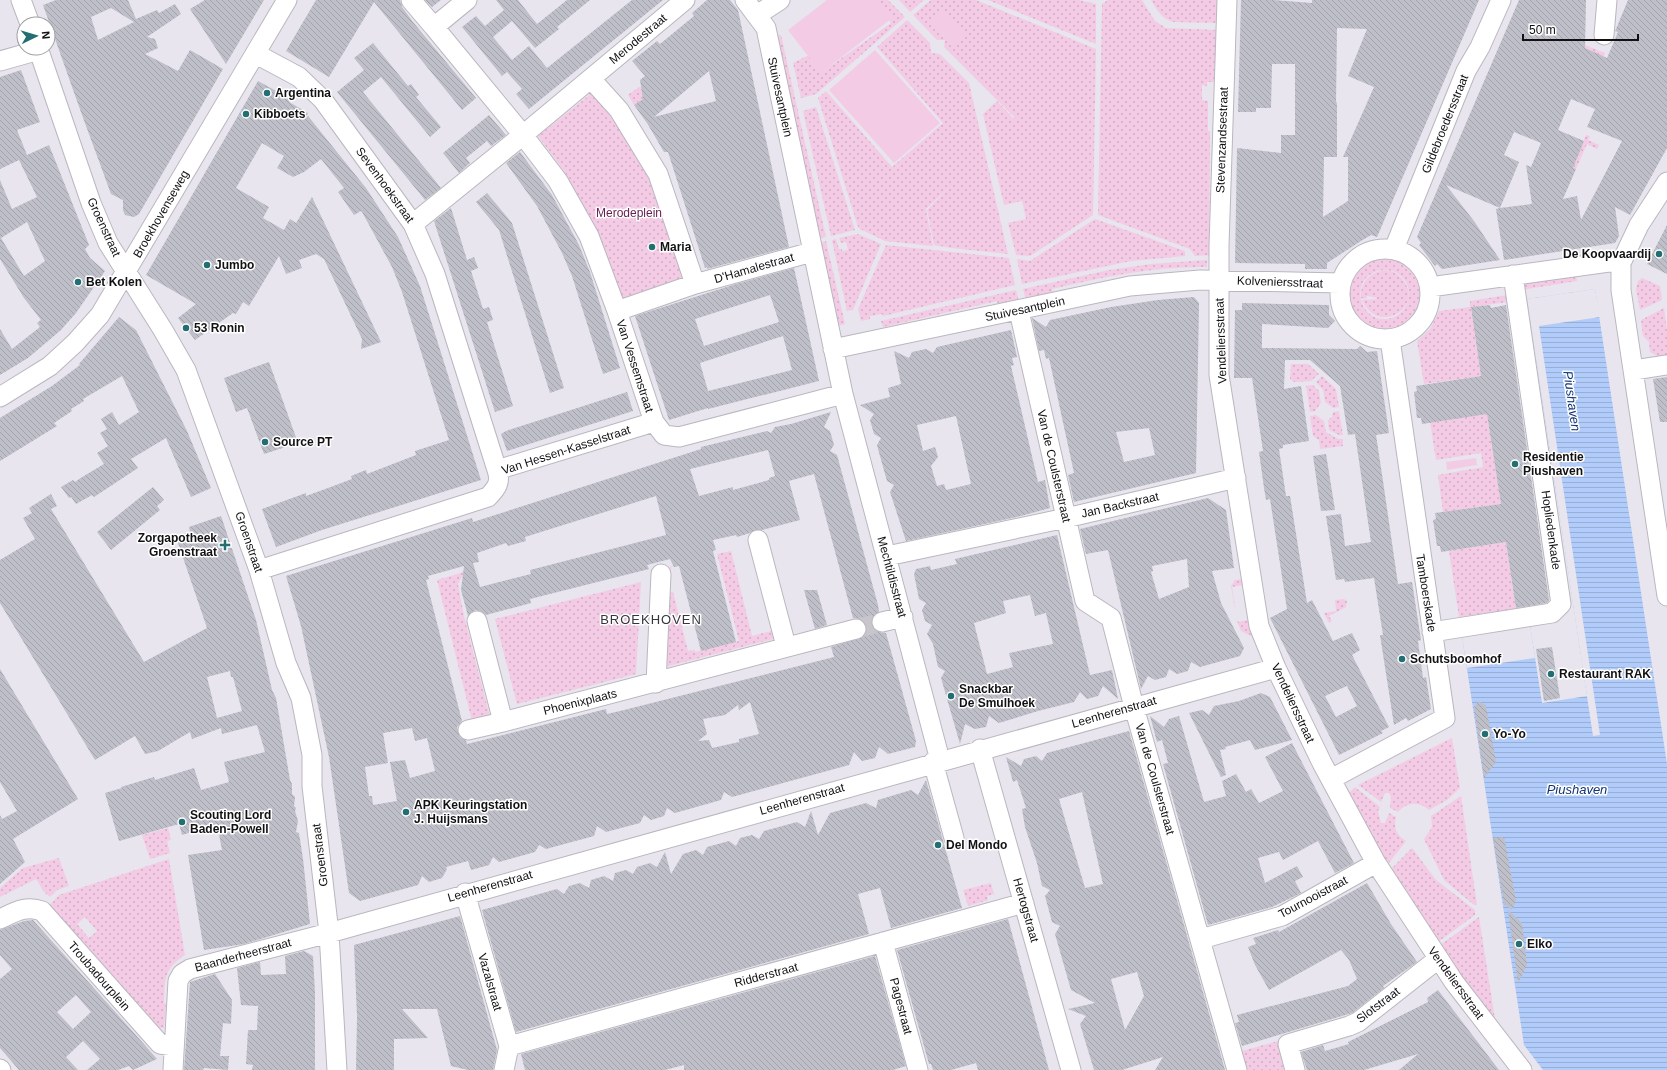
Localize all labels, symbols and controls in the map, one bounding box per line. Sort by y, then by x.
street label: Merodestraat [606,10,670,67]
north arrow [16,16,56,56]
scale bar [1523,16,1638,42]
text: 50 m [1529,23,1556,37]
text: N [40,31,52,40]
street label: Stuivesantplein [765,56,795,138]
street label: Gildebroedersstraat [1419,72,1471,175]
place label: Argentina [275,86,331,100]
street label: Stevenzandsestraat [1213,86,1231,193]
marker: Argentina [262,88,272,98]
place label: Kibboets [254,107,306,121]
marker: Kibboets [241,109,251,119]
street label: Sevenhoekstraat [353,144,418,226]
street label: Broekhovenseweg [130,168,192,260]
street label: Groenstraat [84,195,124,259]
park label: Merodeplein [596,206,662,220]
place label: Maria [660,240,692,254]
marker: Maria [647,242,657,252]
place label: De Koopvaardij [1563,247,1651,261]
marker: De Koopvaardij [1654,249,1664,259]
street label: D'Hamalestraat [713,250,796,286]
place label: Jumbo [215,258,254,272]
marker: Jumbo [202,260,212,270]
street label: Kolveniersstraat [1237,274,1324,291]
place label: Bet Kolen [86,275,142,289]
marker: Bet Kolen [73,277,83,287]
street label: Stuivesantplein [984,294,1066,324]
street label: Vendeliersstraat [1212,297,1229,384]
street label: Van Vessemstraat [613,318,657,415]
place label: 53 Ronin [194,321,245,335]
marker: 53 Ronin [181,323,191,333]
water label: Piushaven [1560,370,1584,432]
street label: Van de Coulsterstraat [1034,408,1074,524]
street label: Van Hessen-Kasselstraat [500,422,633,477]
place label: Source PT [273,435,333,449]
marker: Source PT [260,437,270,447]
place label: Residentie Piushaven [1523,450,1584,478]
marker: Residentie Piushaven [1510,459,1520,469]
street label: Jan Backstraat [1080,489,1161,521]
street label: Hopliedenkade [1538,489,1564,571]
street label: Groenstraat [232,510,266,575]
place label: Zorgapotheek Groenstraat [138,531,217,559]
street label: Mechtildisstraat [874,535,910,620]
marker: Zorgapotheek Groenstraat [220,540,230,550]
street label: Tamboerskade [1413,553,1439,633]
district label: BROEKHOVEN [600,612,702,627]
place label: Schutsboomhof [1410,652,1502,666]
marker: Schutsboomhof [1397,654,1407,664]
street label: Vendeliersstraat [1268,661,1318,746]
place label: Restaurant RAK [1559,667,1651,681]
marker: Restaurant RAK [1546,669,1556,679]
place label: Snackbar De Smulhoek [959,682,1035,710]
street label: Phoenixplaats [542,686,618,718]
marker: Snackbar De Smulhoek [946,691,956,701]
street label: Leenherenstraat [1070,693,1159,731]
street label: Van de Coulsterstraat [1132,722,1178,837]
place label: Yo-Yo [1493,727,1526,741]
marker: Yo-Yo [1480,729,1490,739]
street label: Leenherenstraat [758,780,847,818]
water label: Piushaven [1547,782,1607,797]
place label: APK Keuringstation J. Huijsmans [414,798,527,826]
marker: APK Keuringstation J. Huijsmans [401,807,411,817]
place label: Scouting Lord Baden-Powell [190,808,271,836]
marker: Scouting Lord Baden-Powell [177,817,187,827]
street label: Groenstraat [309,822,331,887]
place label: Del Mondo [946,838,1007,852]
marker: Del Mondo [933,840,943,850]
street label: Leenherenstraat [446,867,535,905]
street label: Tournooistraat [1276,873,1350,921]
street label: Hertogstraat [1010,876,1042,944]
street label: Baanderheerstraat [193,935,293,975]
place label: Elko [1527,937,1552,951]
street label: Troubadourplein [65,939,133,1013]
marker: Elko [1514,939,1524,949]
street label: Vendeliersstraat [1425,944,1487,1022]
street label: Vazalstraat [475,952,505,1013]
street label: Ridderstraat [733,960,800,990]
street label: Pagestraat [887,976,915,1036]
street label: Slotstraat [1354,984,1403,1026]

